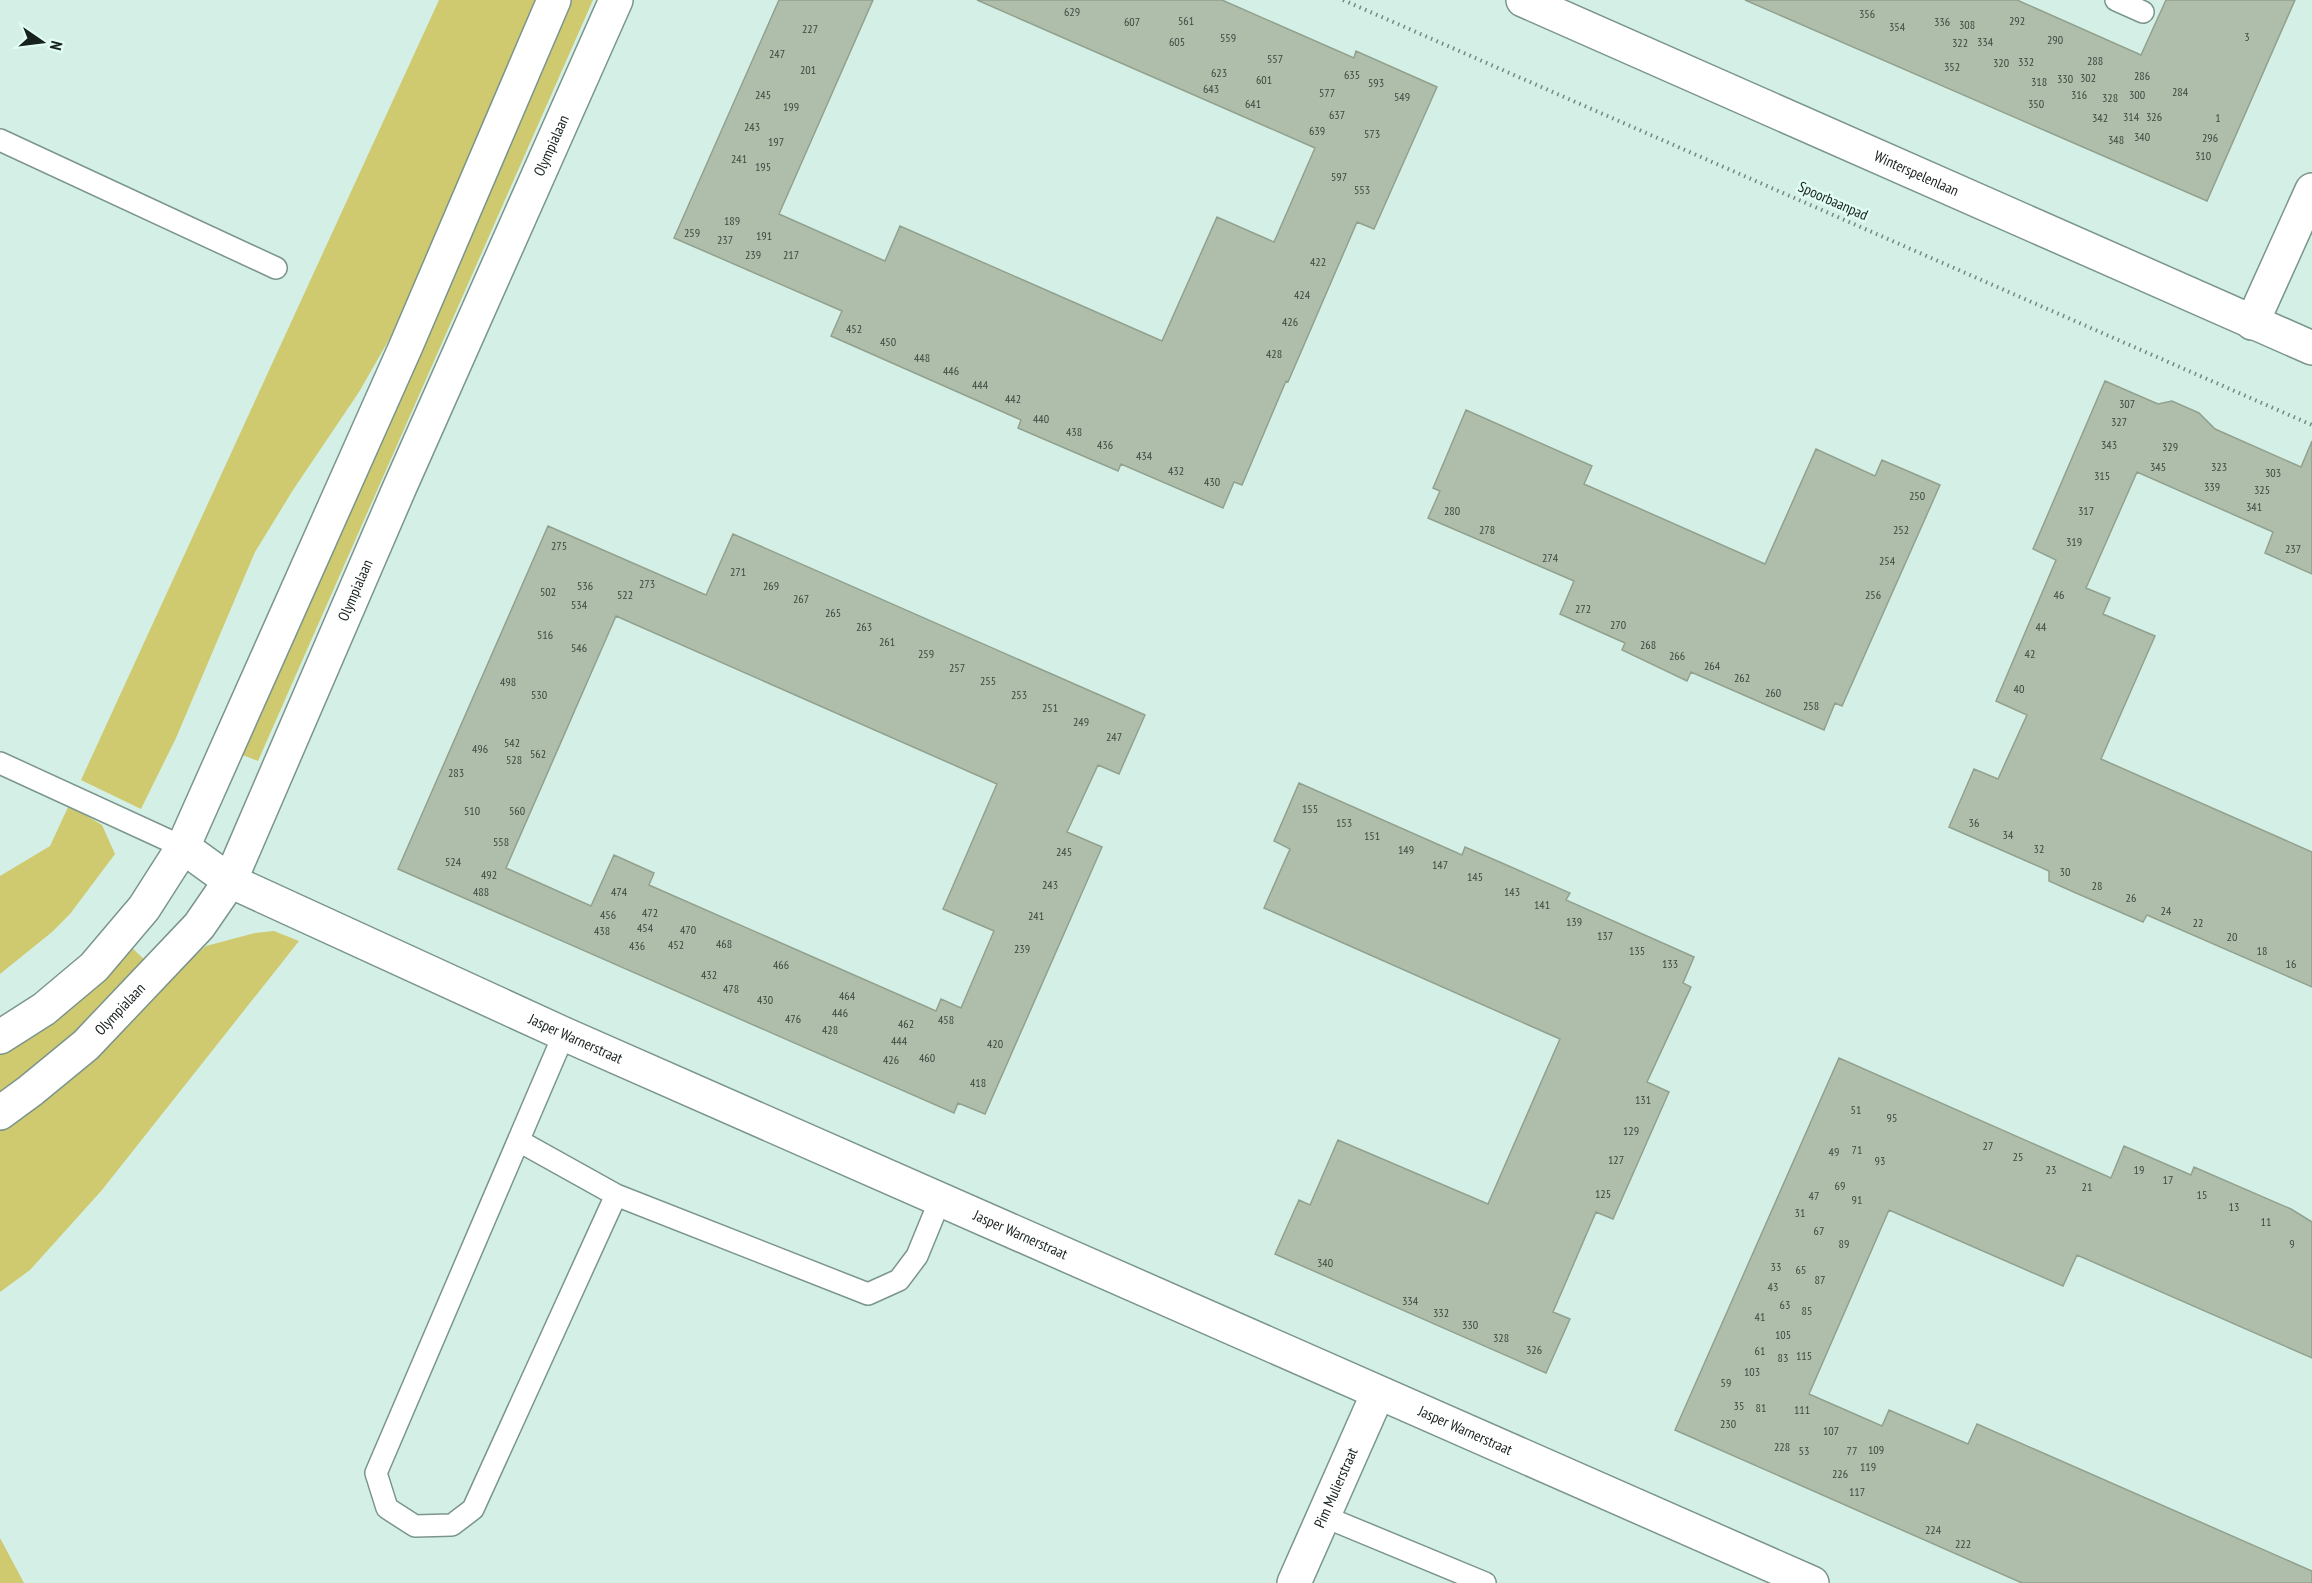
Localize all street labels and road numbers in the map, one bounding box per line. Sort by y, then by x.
street label: Olympialaan [529,112,573,179]
street label: Winterspelenlaan [1871,146,1962,200]
street label: Spoorbaanpad [1795,177,1871,224]
street label: Olympialaan [333,556,376,624]
street label: Olympialaan [90,979,149,1039]
street label: Jasper Warnerstraat [525,1009,626,1068]
street label: Jasper Warnerstraat [970,1205,1071,1263]
street label: Jasper Warnerstraat [1415,1401,1515,1459]
street label: Pim Mulierstraat [1310,1445,1362,1531]

